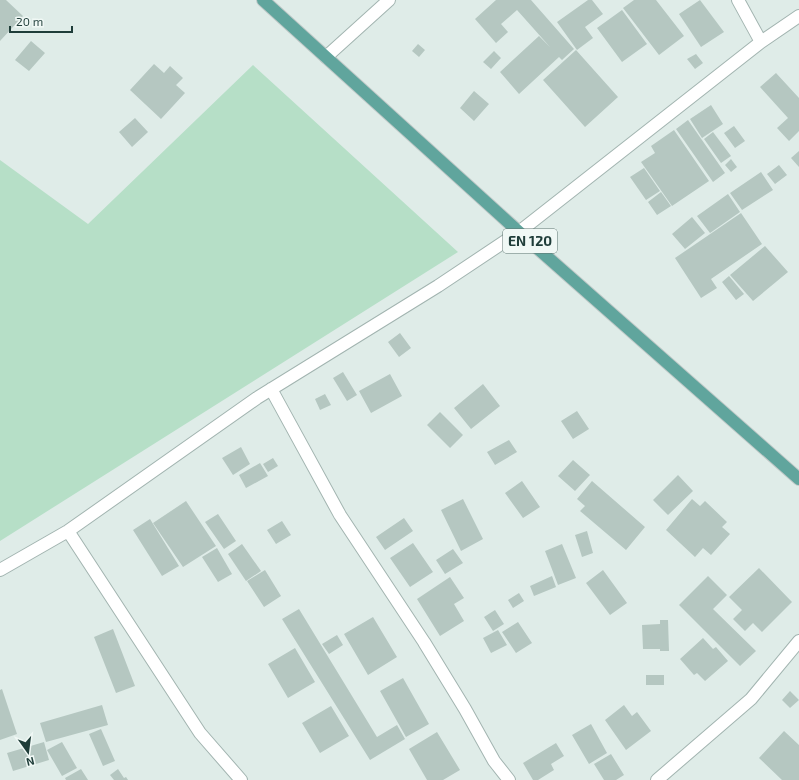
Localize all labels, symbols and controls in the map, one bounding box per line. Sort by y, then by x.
scale bar [10,8,72,34]
text: 20 m [16,14,43,28]
road number: EN 120 [503,229,557,253]
north arrow [8,732,48,772]
text: N [25,755,36,769]

